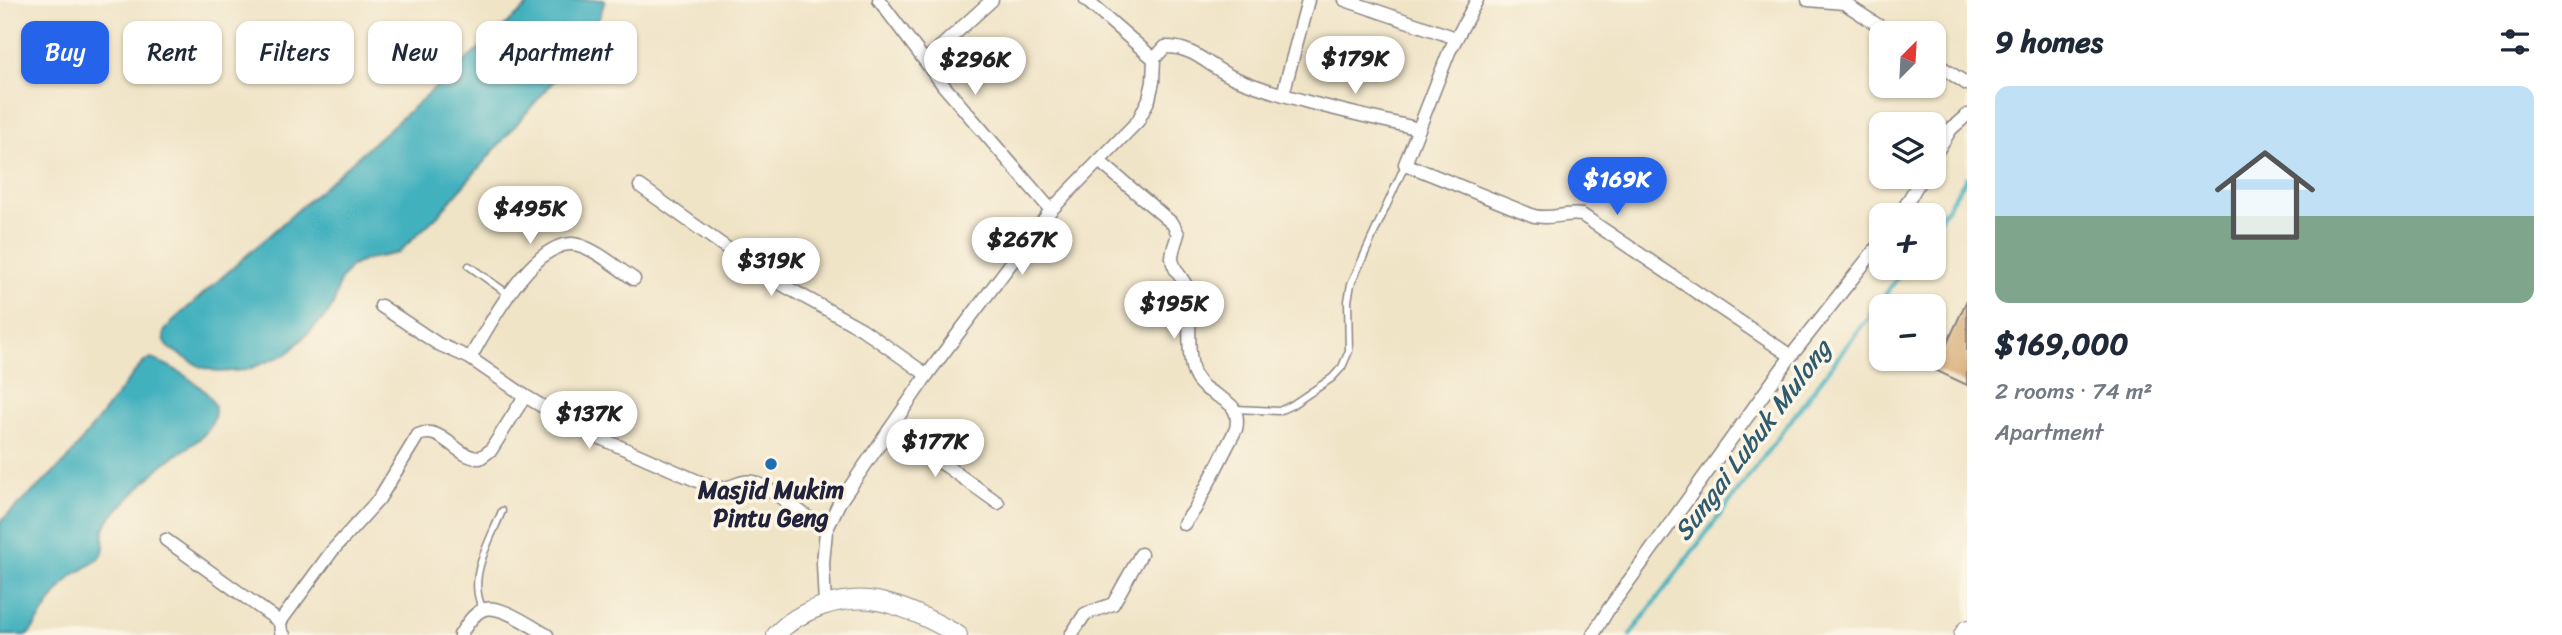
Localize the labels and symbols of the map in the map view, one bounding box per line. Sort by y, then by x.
north arrow [1869,21,1946,98]
pin: $179K [1306,36,1404,96]
pin: $296K [926,38,1024,97]
pin: $169K [1568,158,1666,217]
pin: $495K [481,187,579,246]
pin: $267K [973,218,1071,277]
pin: $319K [722,238,820,298]
pin: $195K [1125,282,1223,341]
water label: Sungai Lubuk Mulong [1661,328,1845,551]
pin: $137K [540,392,638,451]
pin: $177K [886,420,984,479]
marker: Masjid Mukim Pintu Geng [763,456,779,472]
place label: Masjid Mukim Pintu Geng [697,469,844,539]

